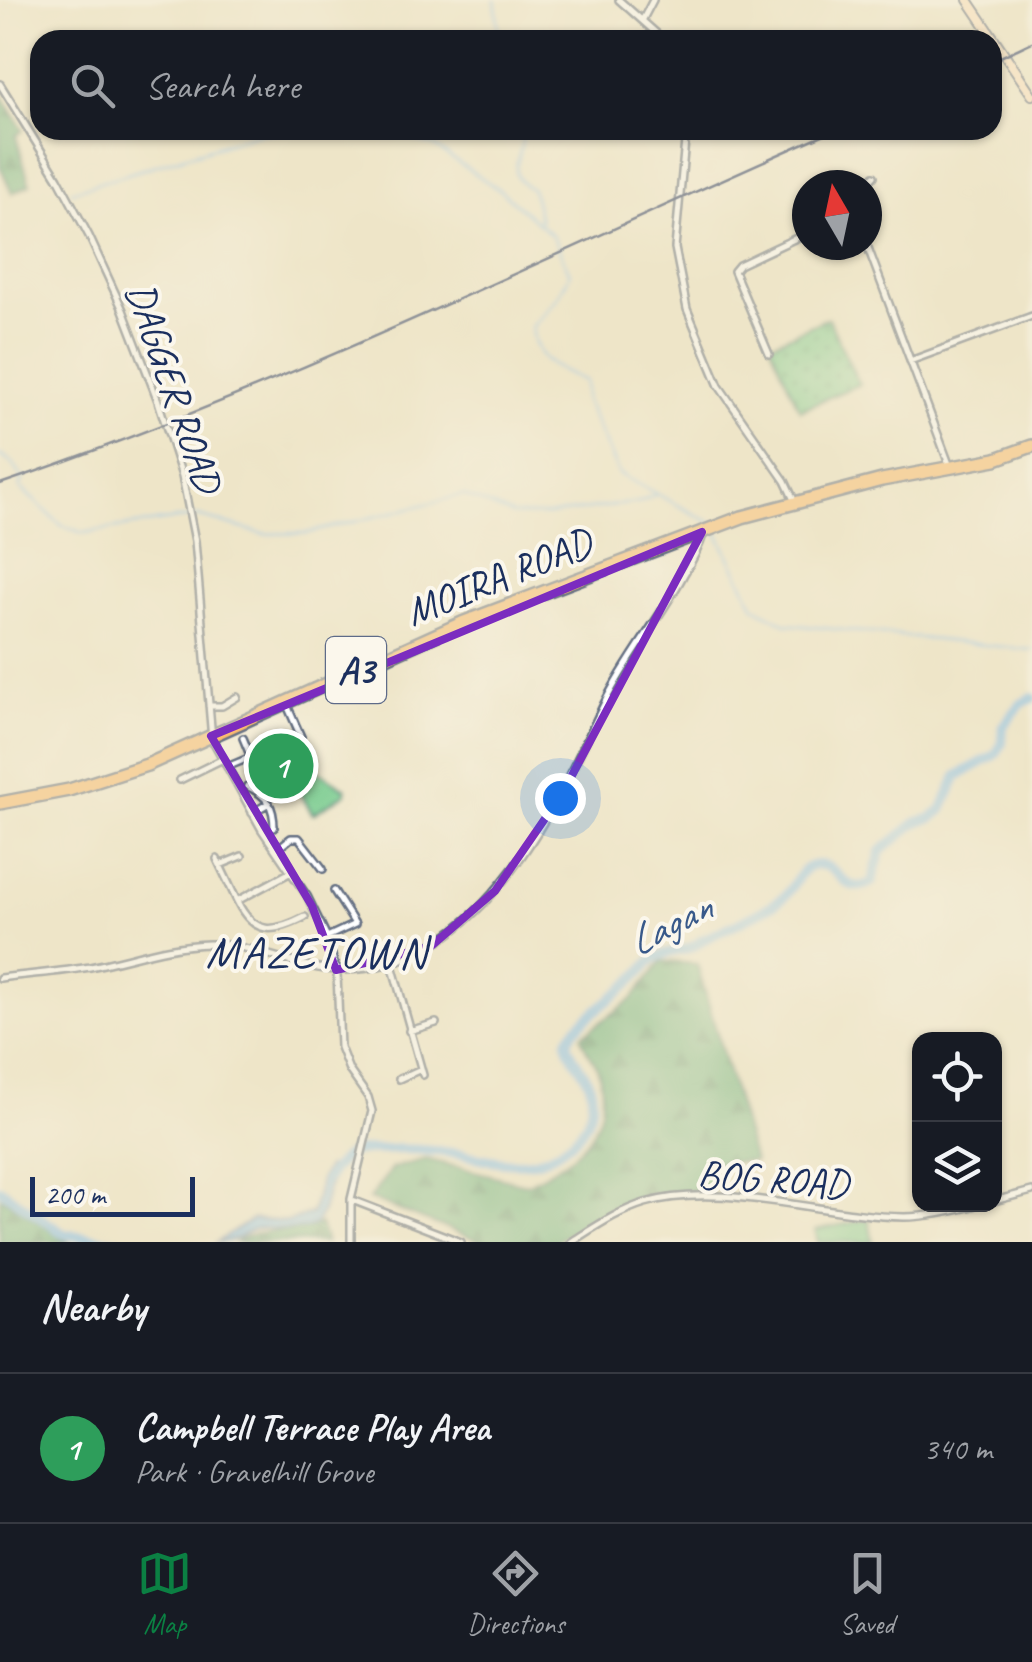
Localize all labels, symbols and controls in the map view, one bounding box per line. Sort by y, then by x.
search box [30,30,1002,140]
icon: search [65,58,120,113]
text: Search here [145,62,300,109]
north arrow [792,170,882,260]
street label: DAGGER ROAD [115,276,234,502]
street label: MOIRA ROAD [398,516,601,637]
road number: A3 [326,637,386,703]
pin: 1 [248,728,314,804]
your location [535,773,586,824]
water label: Lagan [619,880,723,968]
district label: MAZETOWN [206,924,433,981]
map controls [912,1032,1002,1212]
button: locate [912,1032,1002,1122]
button: layers [912,1122,1002,1212]
street label: BOG ROAD [696,1149,853,1209]
scale bar [30,1172,195,1216]
text: 200 m [45,1177,105,1212]
text: Nearby [40,1281,146,1334]
text: Campbell Terrace Play Area [135,1404,490,1451]
text: 1 [65,1428,80,1469]
text: 340 m [923,1428,992,1469]
text: Park · Gravelhill Grove [135,1451,373,1492]
tab: Map [137,1546,192,1641]
tab: Directions [467,1546,565,1641]
tab: Saved [840,1546,895,1641]

